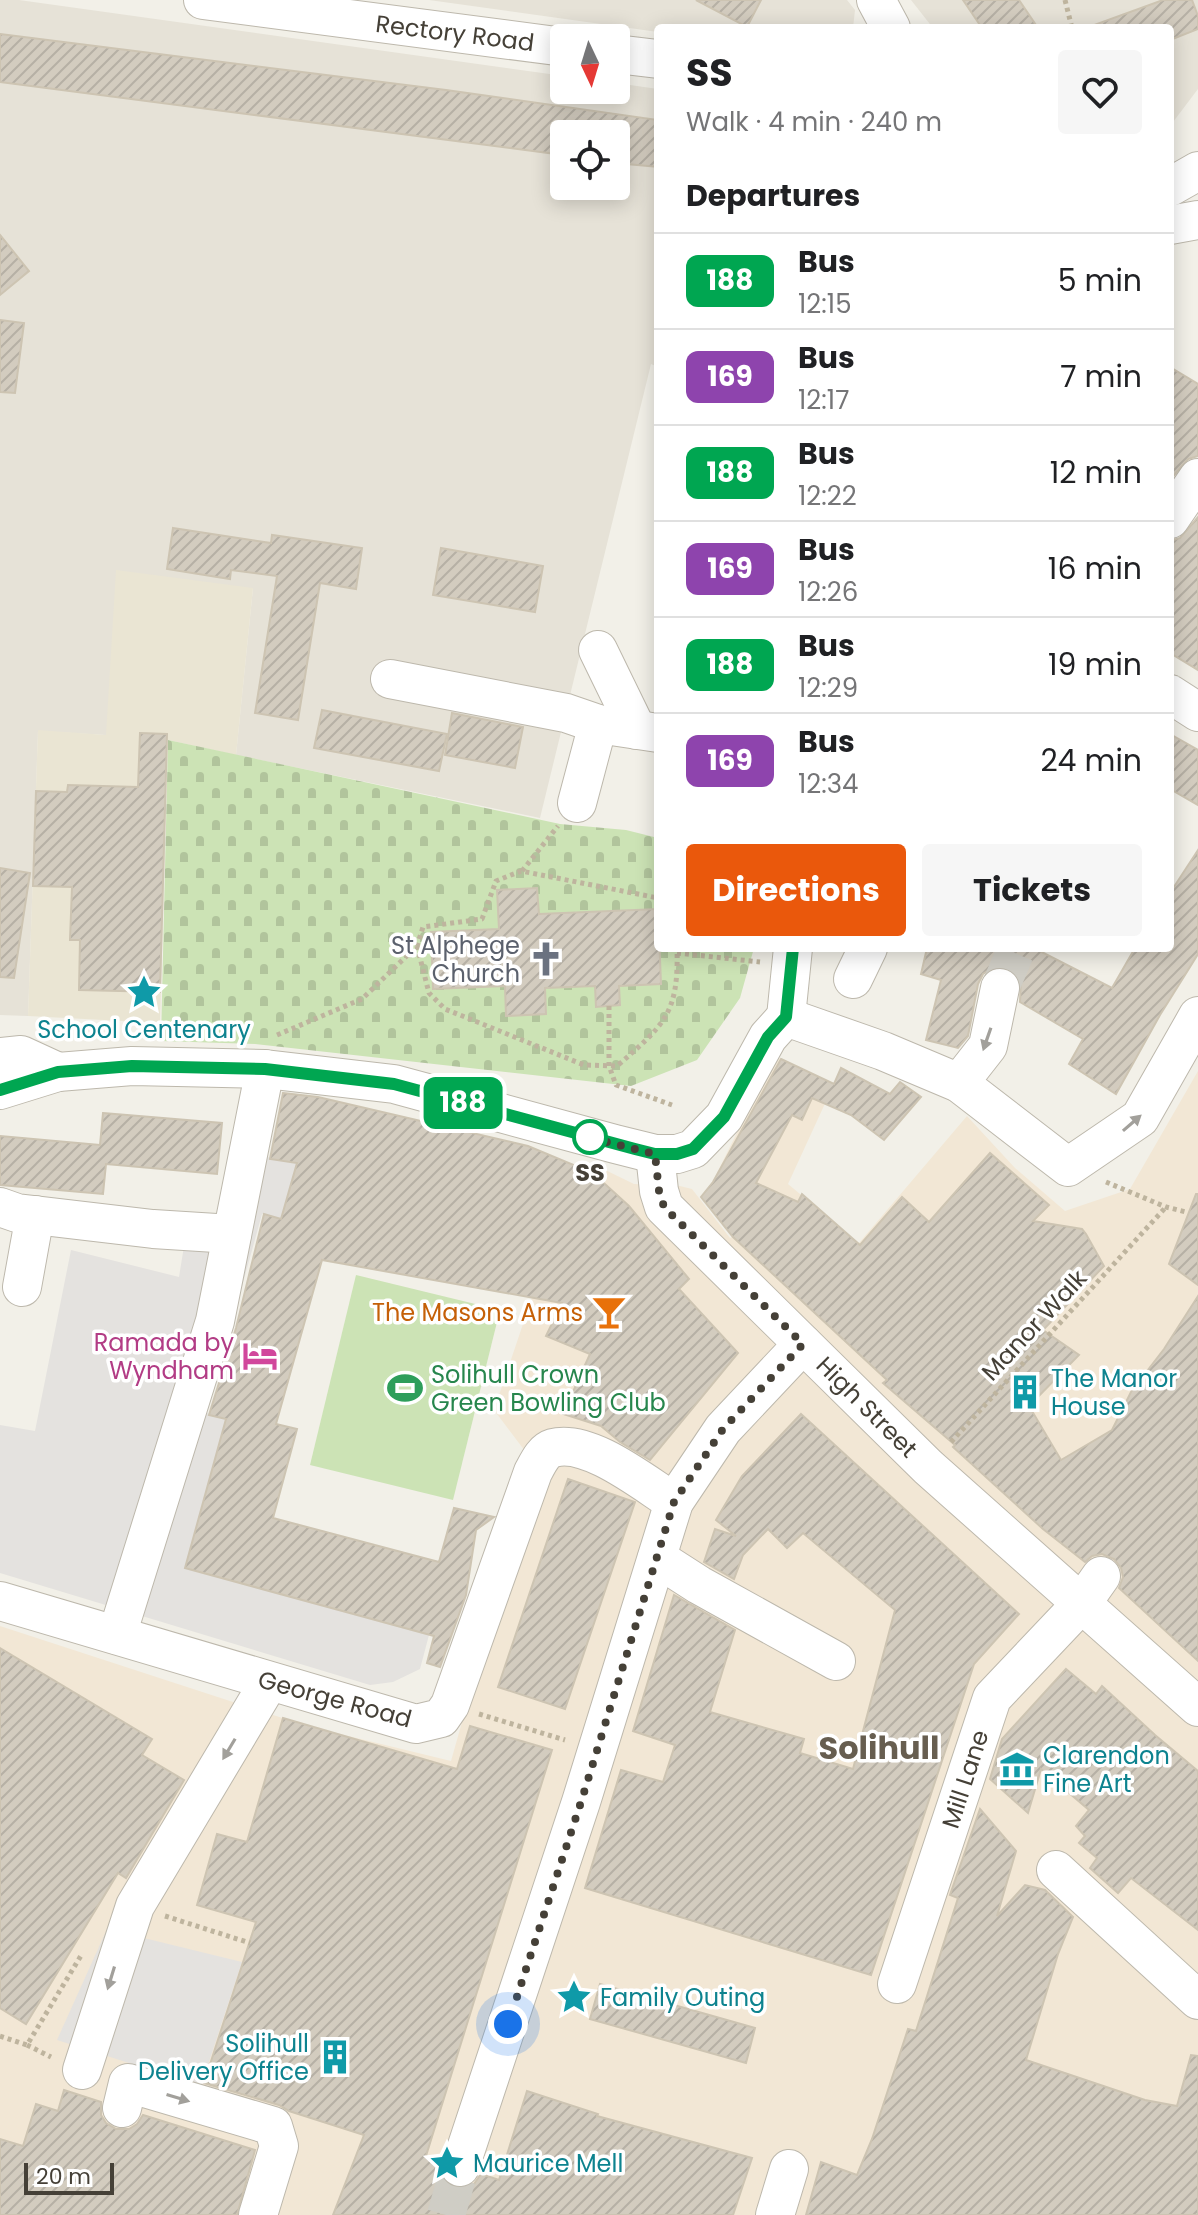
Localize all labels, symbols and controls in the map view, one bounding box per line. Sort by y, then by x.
street label: Rectory Road [374,7,536,59]
north arrow [550,24,630,104]
map controls [550,24,630,200]
text: SS [686,46,733,99]
button: heart [1058,50,1142,134]
text: Walk · 4 min · 240 m [686,104,942,140]
button: locate [550,120,630,200]
text: Departures [686,174,860,217]
text: Bus [798,240,855,283]
text: 5 min [1058,259,1142,302]
text: 188 [707,261,753,300]
text: 12:15 [798,286,851,322]
text: Bus [798,336,855,379]
text: 7 min [1060,355,1142,398]
text: 169 [707,357,753,396]
text: 12:17 [798,382,849,418]
text: Bus [798,432,855,475]
text: 12 min [1050,451,1142,494]
text: 188 [707,453,753,492]
text: 12:22 [798,478,857,514]
text: Bus [798,528,855,571]
text: 16 min [1048,547,1142,590]
text: 169 [707,549,753,588]
text: 12:26 [798,574,858,610]
text: Bus [798,624,855,667]
text: 19 min [1048,643,1142,686]
text: 188 [707,645,753,684]
text: 12:29 [798,670,858,706]
text: Bus [798,720,855,763]
text: 24 min [1040,739,1142,782]
text: 169 [707,741,753,780]
text: 12:34 [798,766,858,802]
button: Directions [686,844,906,936]
button: Tickets [922,844,1142,936]
place label: St Alphege Church [391,929,520,990]
church icon: St Alphege Church [527,940,565,978]
place icon: School Centenary [125,973,163,1011]
place label: School Centenary [37,1013,251,1046]
one-way arrow [981,1028,993,1052]
line badge: 188 [417,1077,509,1129]
text: 188 [440,1083,486,1122]
one-way arrow [1121,1115,1141,1132]
marker: SS [573,1120,607,1154]
place label: SS [575,1156,605,1189]
street label: Manor Walk [974,1262,1095,1388]
bar icon: The Masons Arms [590,1293,628,1331]
place label: The Masons Arms [372,1296,583,1329]
place label: Ramada by Wyndham [94,1326,234,1387]
hotel icon: Ramada by Wyndham [241,1337,279,1375]
street label: High Street [809,1349,925,1465]
place label: Solihull Crown Green Bowling Club [431,1358,666,1419]
place label: The Manor House [1051,1362,1177,1423]
sports icon: Solihull Crown Green Bowling Club [386,1369,424,1407]
building icon: The Manor House [1006,1373,1044,1411]
street label: George Road [255,1663,415,1735]
district label: Solihull [819,1725,939,1770]
street label: Mill Lane [934,1726,996,1832]
one-way arrow [222,1738,236,1760]
place label: Clarendon Fine Art [1043,1739,1170,1800]
museum icon: Clarendon Fine Art [998,1750,1036,1788]
one-way arrow [104,1966,117,1990]
place icon: Family Outing [555,1978,593,2016]
place label: Family Outing [600,1981,765,2014]
your location [488,2004,528,2044]
place label: Solihull Delivery Office [138,2027,309,2088]
building icon: Solihull Delivery Office [316,2038,354,2076]
one-way arrow [167,2092,191,2105]
place icon: Maurice Mell [428,2144,466,2182]
place label: Maurice Mell [473,2147,623,2180]
scale bar [24,2159,114,2195]
text: 20 m [36,2161,91,2192]

